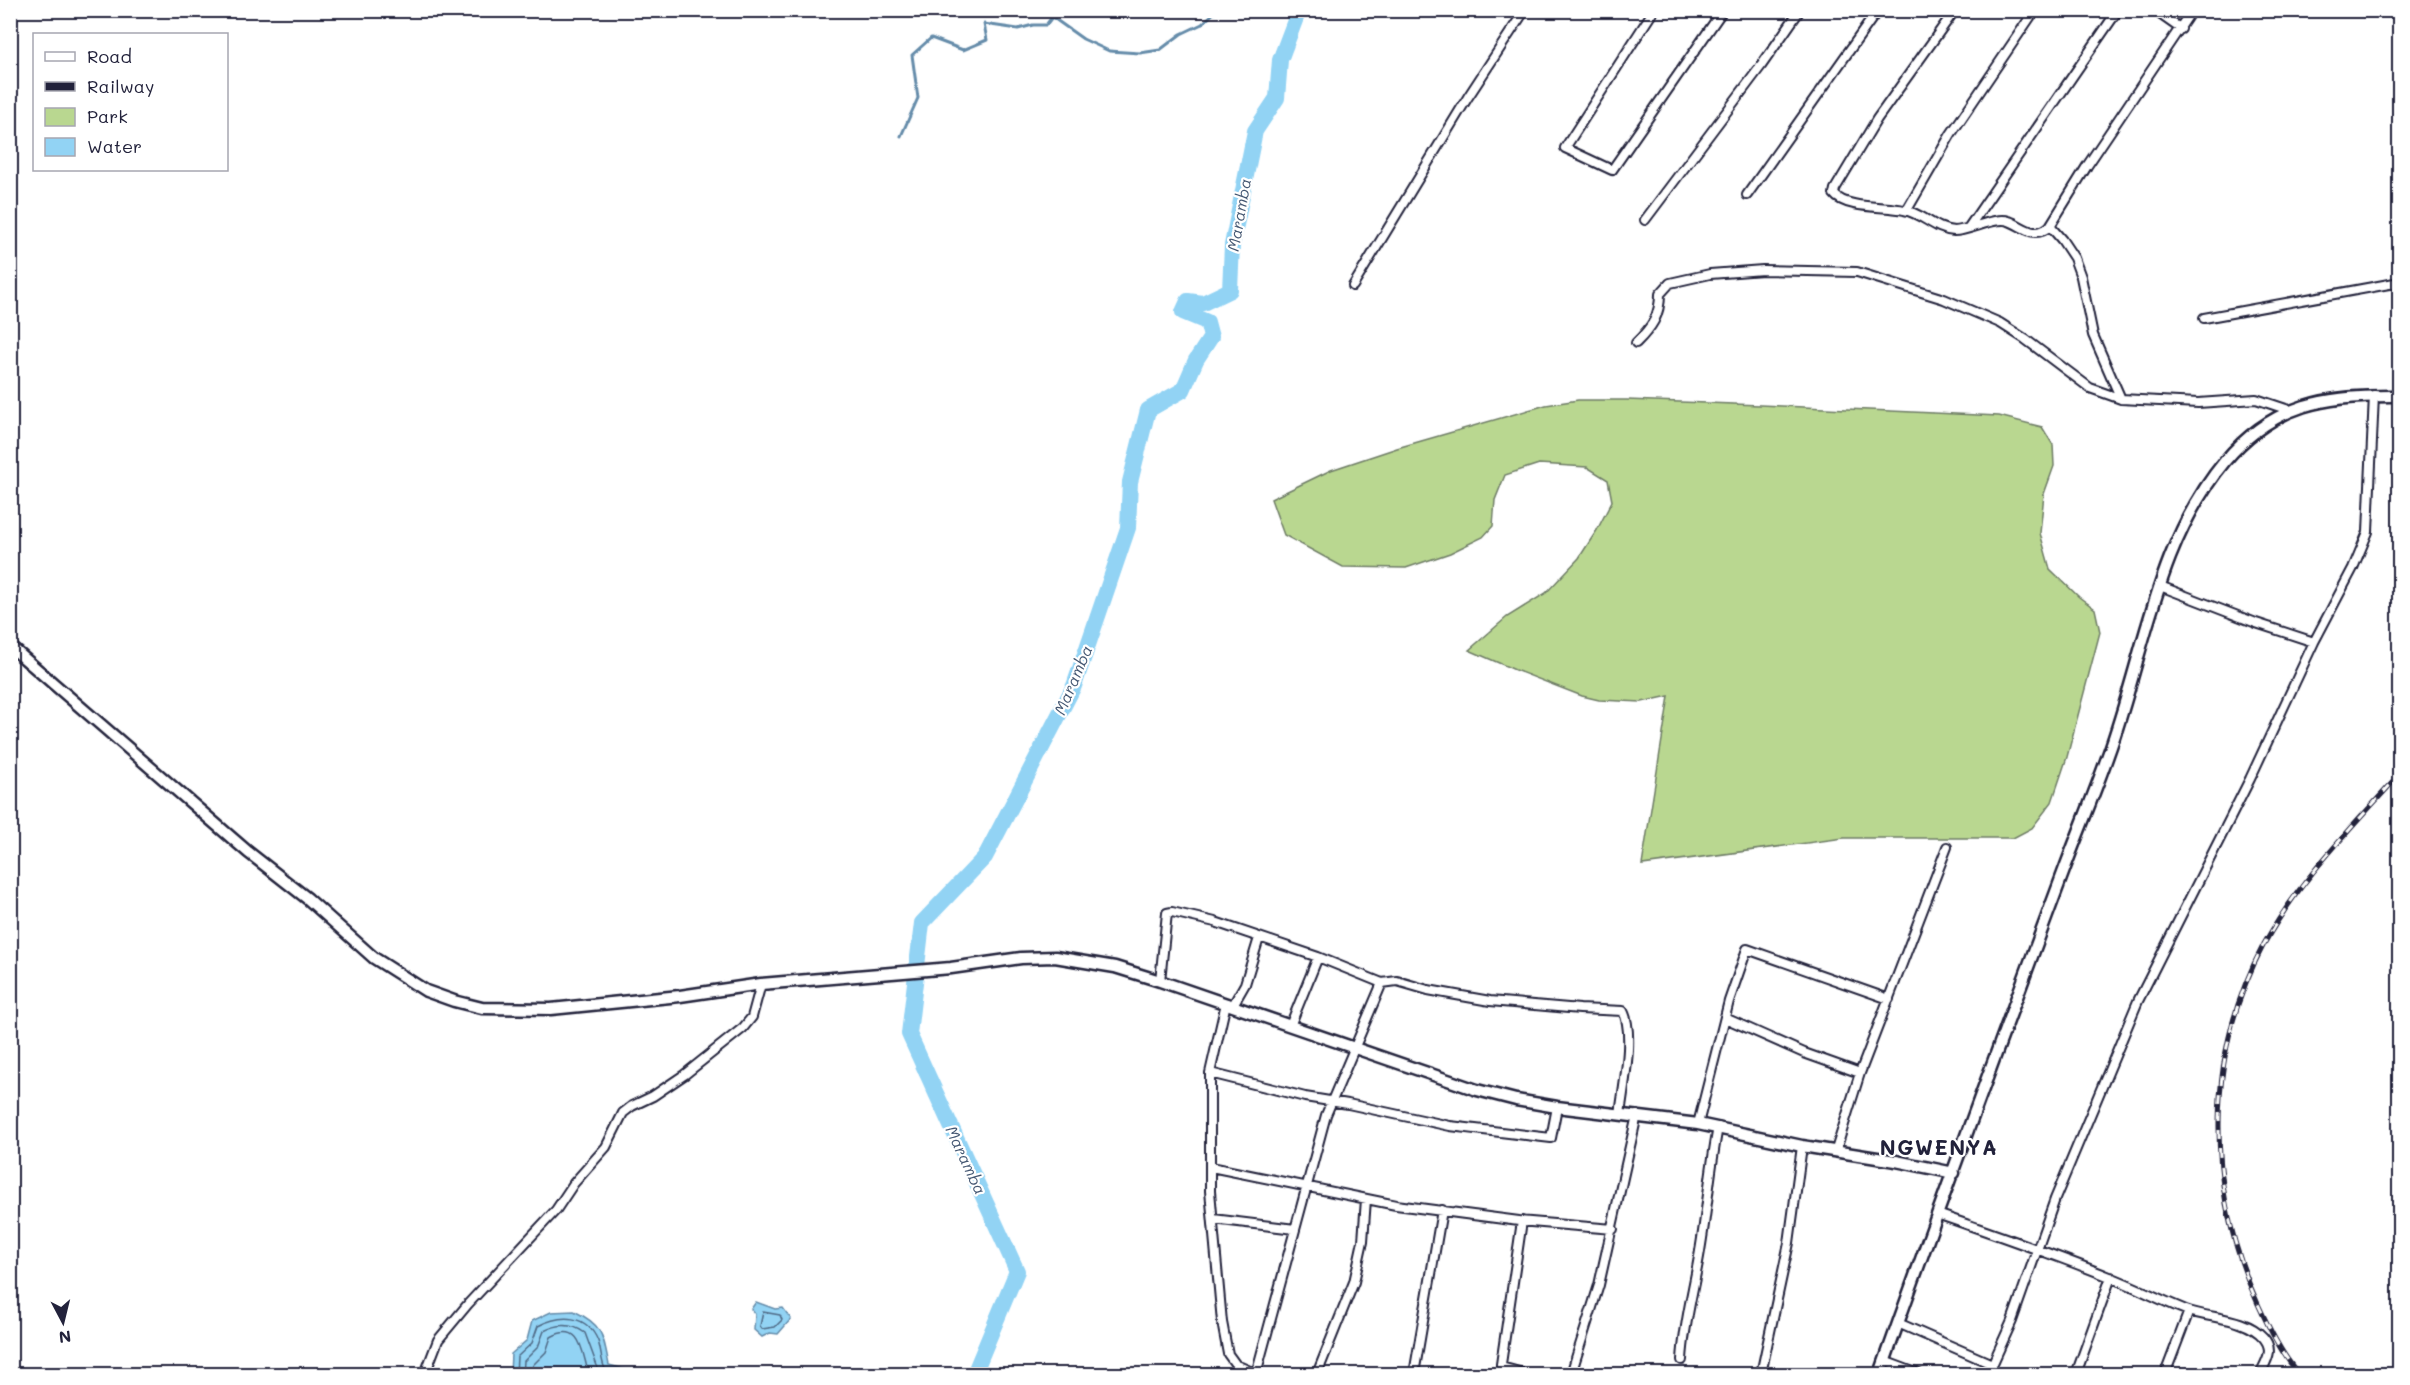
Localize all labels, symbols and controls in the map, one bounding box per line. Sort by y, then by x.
legend [33,33,228,171]
text: Road [87,44,132,68]
text: Railway [87,74,154,98]
text: Park [87,104,128,128]
text: Water [87,134,142,158]
water label: Maramba [1222,177,1255,253]
water label: Maramba [1048,642,1097,718]
water label: Maramba [941,1122,992,1198]
district label: NGWENYA [1880,1133,1998,1160]
north arrow [33,1292,93,1352]
text: N [58,1326,72,1349]

